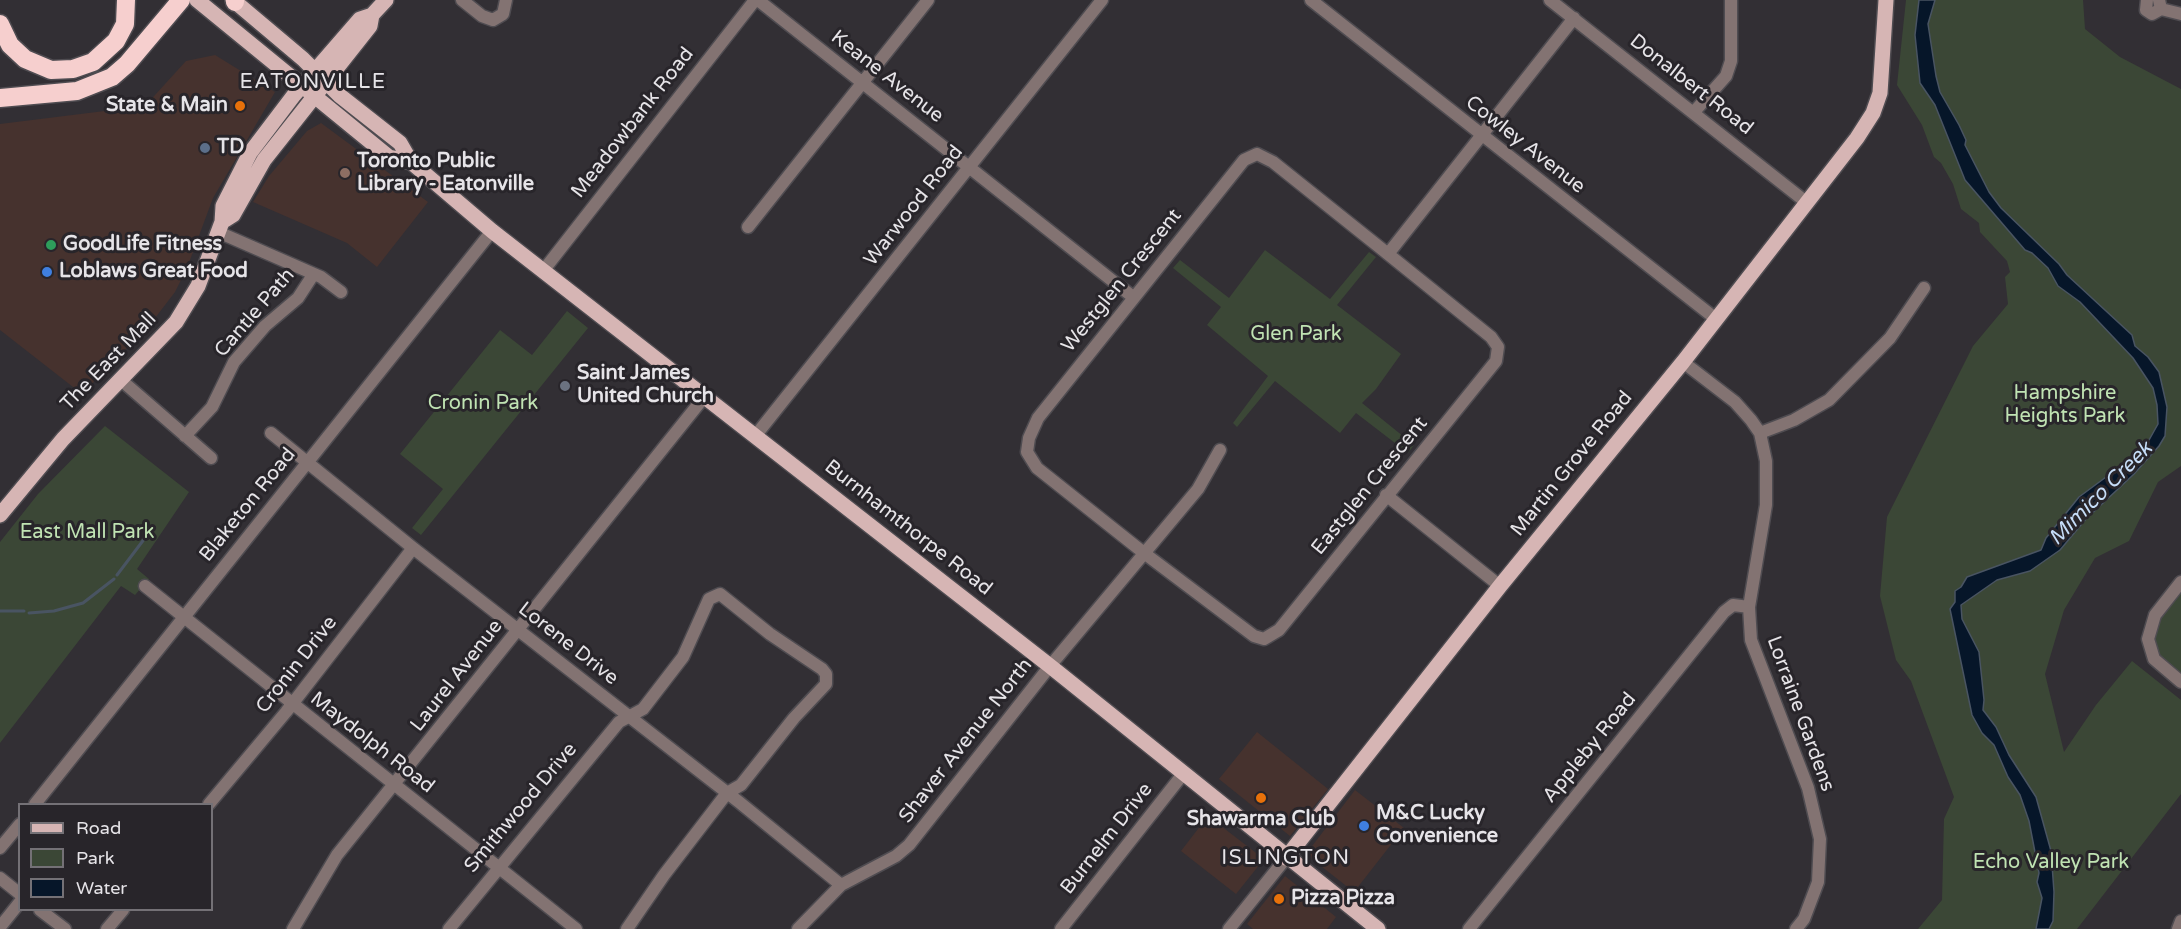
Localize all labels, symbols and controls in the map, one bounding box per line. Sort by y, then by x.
street label: Keane Avenue [826,26,948,128]
street label: Donalbert Road [1625,29,1757,141]
street label: Meadowbank Road [567,43,699,203]
district label: EATONVILLE [239,69,387,95]
street label: Cowley Avenue [1460,91,1590,199]
place label: State & Main [106,94,228,118]
marker: State & Main [233,99,247,113]
place label: TD [217,136,244,160]
marker: TD [198,141,212,155]
street label: Warwood Road [859,141,969,271]
place label: Toronto Public Library - Eatonville [357,150,534,197]
marker: Toronto Public Library - Eatonville [338,166,352,180]
street label: Westglen Crescent [1057,204,1187,358]
place label: GoodLife Fitness [63,233,222,257]
marker: GoodLife Fitness [44,238,58,252]
place label: Loblaws Great Food [59,260,248,284]
street label: Cantle Path [210,264,300,362]
marker: Loblaws Great Food [40,265,54,279]
street label: The East Mall [56,308,162,416]
park label: Glen Park [1250,323,1342,347]
place label: Saint James United Church [577,362,714,409]
marker: Saint James United Church [558,379,572,393]
park label: Hampshire Heights Park [2005,382,2125,429]
street label: Martin Grove Road [1506,387,1638,541]
park label: Cronin Park [428,392,538,416]
street label: Eastglen Crescent [1307,412,1433,560]
water label: Mimico Creek [2044,437,2158,551]
street label: Blaketon Road [195,443,301,567]
street label: Burnhamthorpe Road [819,455,997,601]
park label: East Mall Park [20,521,154,545]
street label: Lorene Drive [513,598,623,690]
street label: Cronin Drive [252,611,342,719]
street label: Laurel Avenue [406,615,508,737]
street label: Lorraine Gardens [1761,633,1839,795]
street label: Shaver Avenue North [894,654,1038,828]
street label: Maydolph Road [305,687,439,799]
street label: Appleby Road [1538,688,1642,808]
street label: Smithwood Drive [460,738,582,878]
street label: Burnelm Drive [1056,778,1158,900]
marker: Shawarma Club [1254,791,1268,805]
place label: M&C Lucky Convenience [1376,802,1498,849]
legend [18,803,213,911]
place label: Shawarma Club [1187,808,1335,832]
text: Road [76,817,121,839]
marker: M&C Lucky Convenience [1357,819,1371,833]
district label: ISLINGTON [1221,845,1351,871]
text: Park [76,847,114,869]
park label: Echo Valley Park [1973,851,2129,875]
text: Water [76,877,127,899]
place label: Pizza Pizza [1291,887,1395,911]
marker: Pizza Pizza [1272,892,1286,906]

